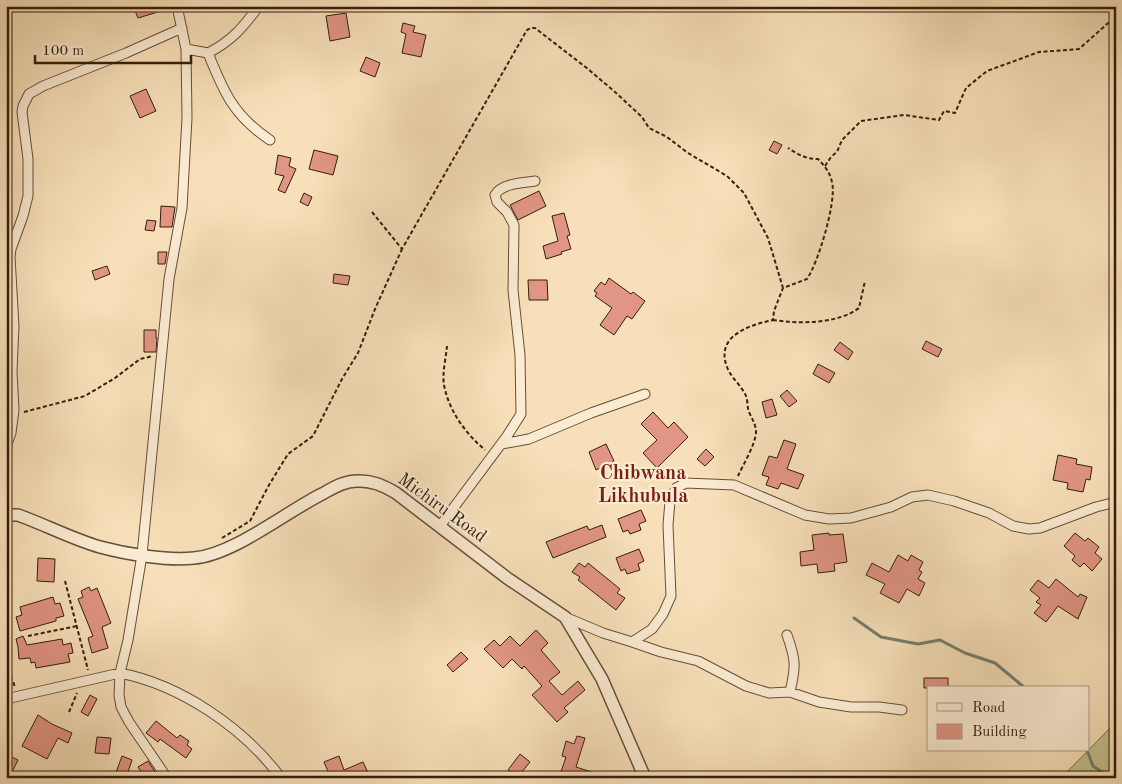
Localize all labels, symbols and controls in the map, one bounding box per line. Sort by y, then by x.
scale bar [35,32,191,64]
text: 100 m [42,44,84,59]
district label: Chibwana Likhubula [598,464,688,507]
street label: Michiru Road [394,470,490,546]
legend [927,686,1090,752]
text: Road [972,701,1006,716]
text: Building [972,725,1027,740]

